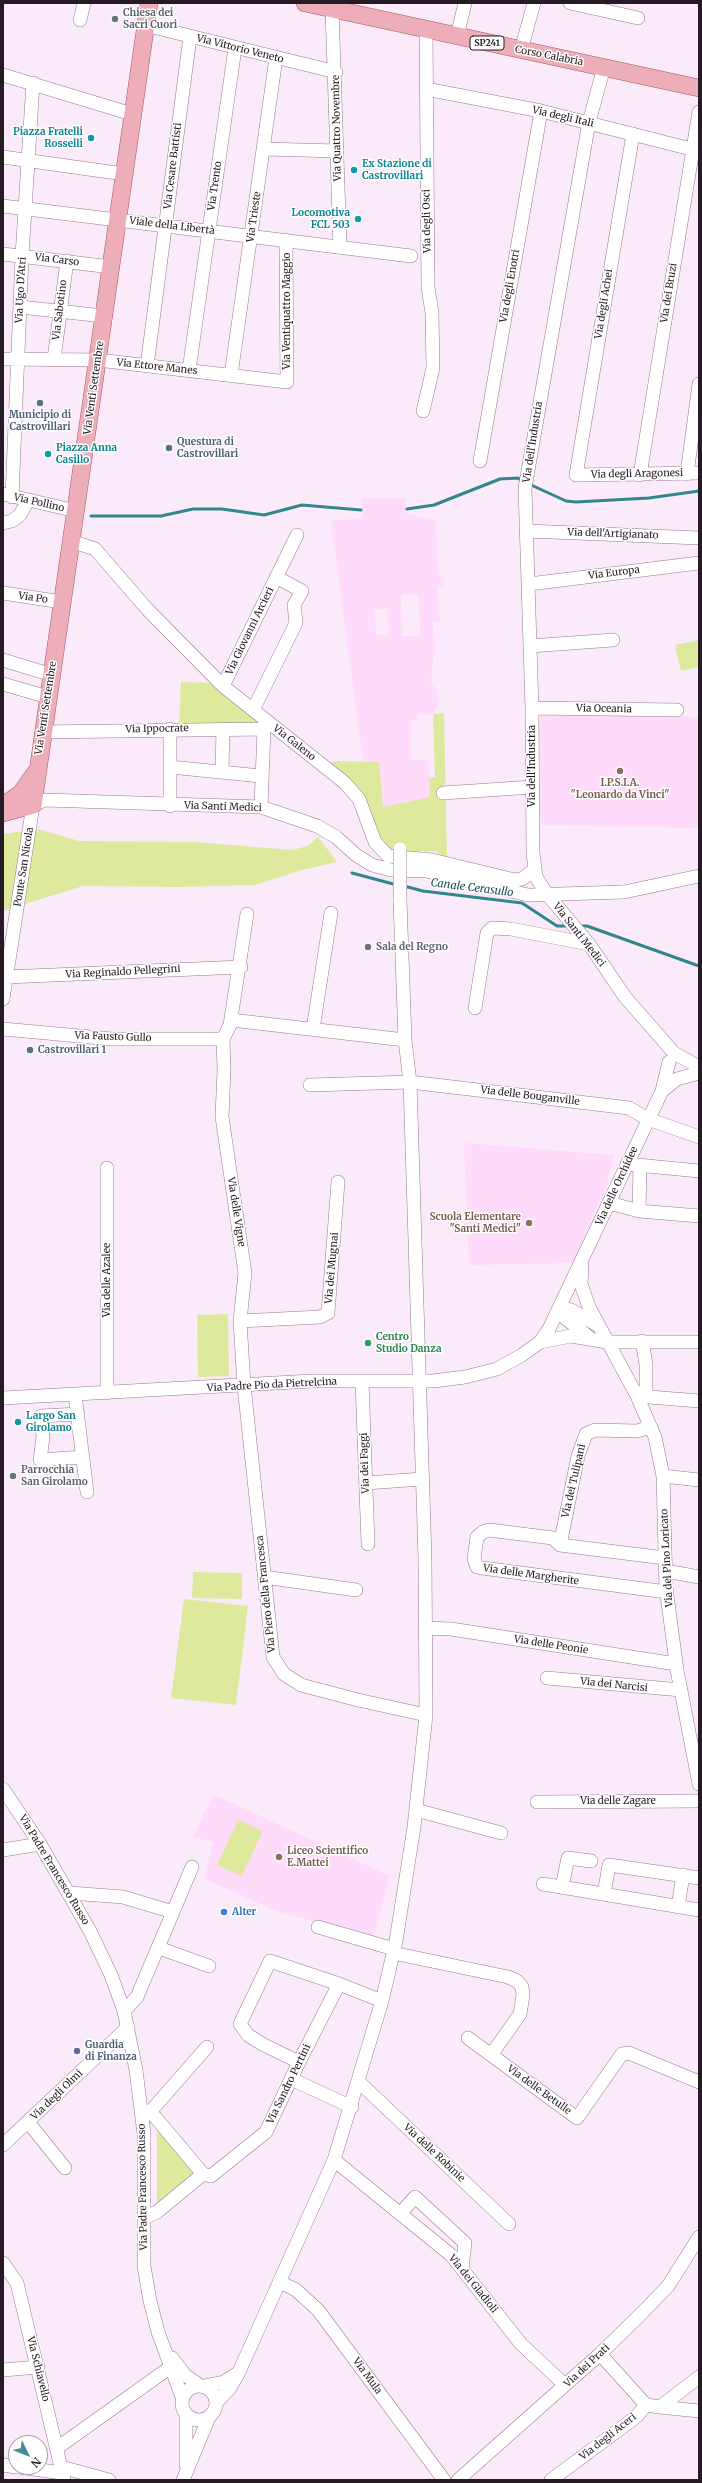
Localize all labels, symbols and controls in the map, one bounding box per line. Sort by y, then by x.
place label: Chiesa dei Sacri Cuori [123,7,177,30]
marker: Chiesa dei Sacri Cuori [110,14,120,24]
street label: Via Vittorio Veneto [195,32,285,66]
road number: SP241 [470,36,504,50]
street label: Corso Calabria [514,44,584,68]
street label: Via Quattro Novembre [330,75,344,181]
street label: Via degli Itali [531,104,595,130]
street label: Via Cesare Battisti [162,122,184,210]
place label: Piazza Fratelli Rosselli [13,126,83,150]
marker: Piazza Fratelli Rosselli [86,133,96,143]
place label: Ex Stazione di Castrovillari [362,158,432,182]
street label: Via Trento [206,160,224,212]
marker: Ex Stazione di Castrovillari [349,165,359,175]
street label: Via degli Osci [420,189,434,253]
street label: Via Trieste [244,191,264,243]
place label: Locomotiva FCL 503 [292,207,350,230]
marker: Locomotiva FCL 503 [353,214,363,224]
street label: Viale della Libertà [129,215,215,237]
street label: Via degli Enotri [498,248,522,324]
street label: Via Carso [34,251,80,269]
street label: Via Ventiquattro Maggio [281,253,293,369]
street label: Via Ugo D'Atri [13,256,29,324]
street label: Via dei Bruzi [658,262,680,324]
street label: Via degli Achei [593,268,615,340]
street label: Via Sabotino [50,279,70,341]
street label: Via Venti Settembre [81,340,107,436]
street label: Via Ettore Manes [116,357,198,377]
marker: Municipio di Castrovillari [35,398,45,408]
street label: Via dell'Industria [521,401,545,483]
place label: Municipio di Castrovillari [9,409,71,432]
place label: Questura di Castrovillari [177,436,238,460]
place label: Piazza Anna Casillo [56,442,117,466]
marker: Questura di Castrovillari [164,443,174,453]
marker: Piazza Anna Casillo [43,449,53,459]
street label: Via degli Aragonesi [591,467,683,481]
street label: Via Pollino [13,491,65,515]
street label: Via dell'Artigianato [567,526,659,542]
street label: Via Europa [588,564,640,582]
street label: Via Giovanni Arcieri [224,585,276,677]
street label: Via Po [17,590,49,606]
street label: Via Venti Settembre [33,660,59,756]
street label: Via Oceania [576,703,632,715]
street label: Via Ippocrate [125,722,189,736]
street label: Via Galeno [270,723,318,763]
street label: Via dell'Industria [526,725,538,807]
marker: I.P.S.I.A. "Leonardo da Vinci" [615,766,625,776]
place label: I.P.S.I.A. "Leonardo da Vinci" [571,777,669,800]
street label: Via Santi Medici [184,800,262,814]
street label: Ponte San Nicola [12,826,36,908]
water label: Canale Cerasullo [430,876,514,900]
street label: Via Santi Medici [550,901,608,969]
place label: Sala del Regno [376,941,448,953]
marker: Sala del Regno [363,942,373,952]
street label: Via Reginaldo Pellegrini [65,963,181,981]
street label: Via Fausto Gullo [74,1030,152,1044]
place label: Castrovillari 1 [38,1044,106,1056]
marker: Castrovillari 1 [25,1045,35,1055]
street label: Via delle Bouganville [480,1084,580,1108]
street label: Via delle Orchidee [593,1145,641,1227]
street label: Via delle Vigne [225,1176,247,1248]
place label: Scuola Elementare "Santi Medici" [429,1211,521,1234]
marker: Scuola Elementare "Santi Medici" [524,1218,534,1228]
street label: Via dei Mugnai [323,1232,341,1304]
street label: Via delle Azalee [101,1243,113,1317]
place label: Centro Studio Danza [376,1331,441,1354]
marker: Centro Studio Danza [363,1338,373,1348]
street label: Via Padre Pio da Pietrelcina [207,1376,337,1394]
place label: Largo San Girolamo [26,1410,76,1434]
marker: Largo San Girolamo [13,1417,23,1427]
street label: Via dei Faggi [358,1432,372,1494]
street label: Via dei Tulipani [560,1443,588,1519]
place label: Parrocchia San Girolamo [21,1464,88,1488]
marker: Parrocchia San Girolamo [8,1471,18,1481]
street label: Via del Pino Loricato [658,1509,676,1607]
street label: Via Piero della Francesca [254,1535,278,1653]
street label: Via delle Margherite [482,1562,580,1588]
street label: Via delle Peonie [513,1633,589,1657]
street label: Via dei Narcisi [580,1675,648,1695]
street label: Via delle Zagare [580,1795,656,1807]
street label: Via Padre Francesco Russo [16,1813,92,1927]
place label: Liceo Scientifico E.Mattei [287,1845,368,1868]
marker: Liceo Scientifico E.Mattei [274,1852,284,1862]
place label: Alter [232,1906,256,1918]
marker: Alter [219,1907,229,1917]
place label: Guardia di Finanza [85,2039,137,2062]
street label: Via Sandro Pertini [264,2042,314,2126]
marker: Guardia di Finanza [72,2046,82,2056]
street label: Via delle Betulle [505,2063,573,2117]
street label: Via degli Olmi [29,2067,85,2123]
street label: Via delle Robinie [401,2121,467,2185]
street label: Via Padre Francesco Russo [136,2124,150,2250]
street label: Via dei Gladioli [446,2252,500,2316]
street label: Via Schiavello [24,2335,52,2403]
street label: Via dei Prati [562,2342,612,2390]
street label: Via Mula [350,2356,384,2396]
street label: Via degli Aceri [577,2411,639,2463]
north arrow [8,2435,48,2475]
text: N [28,2455,44,2470]

